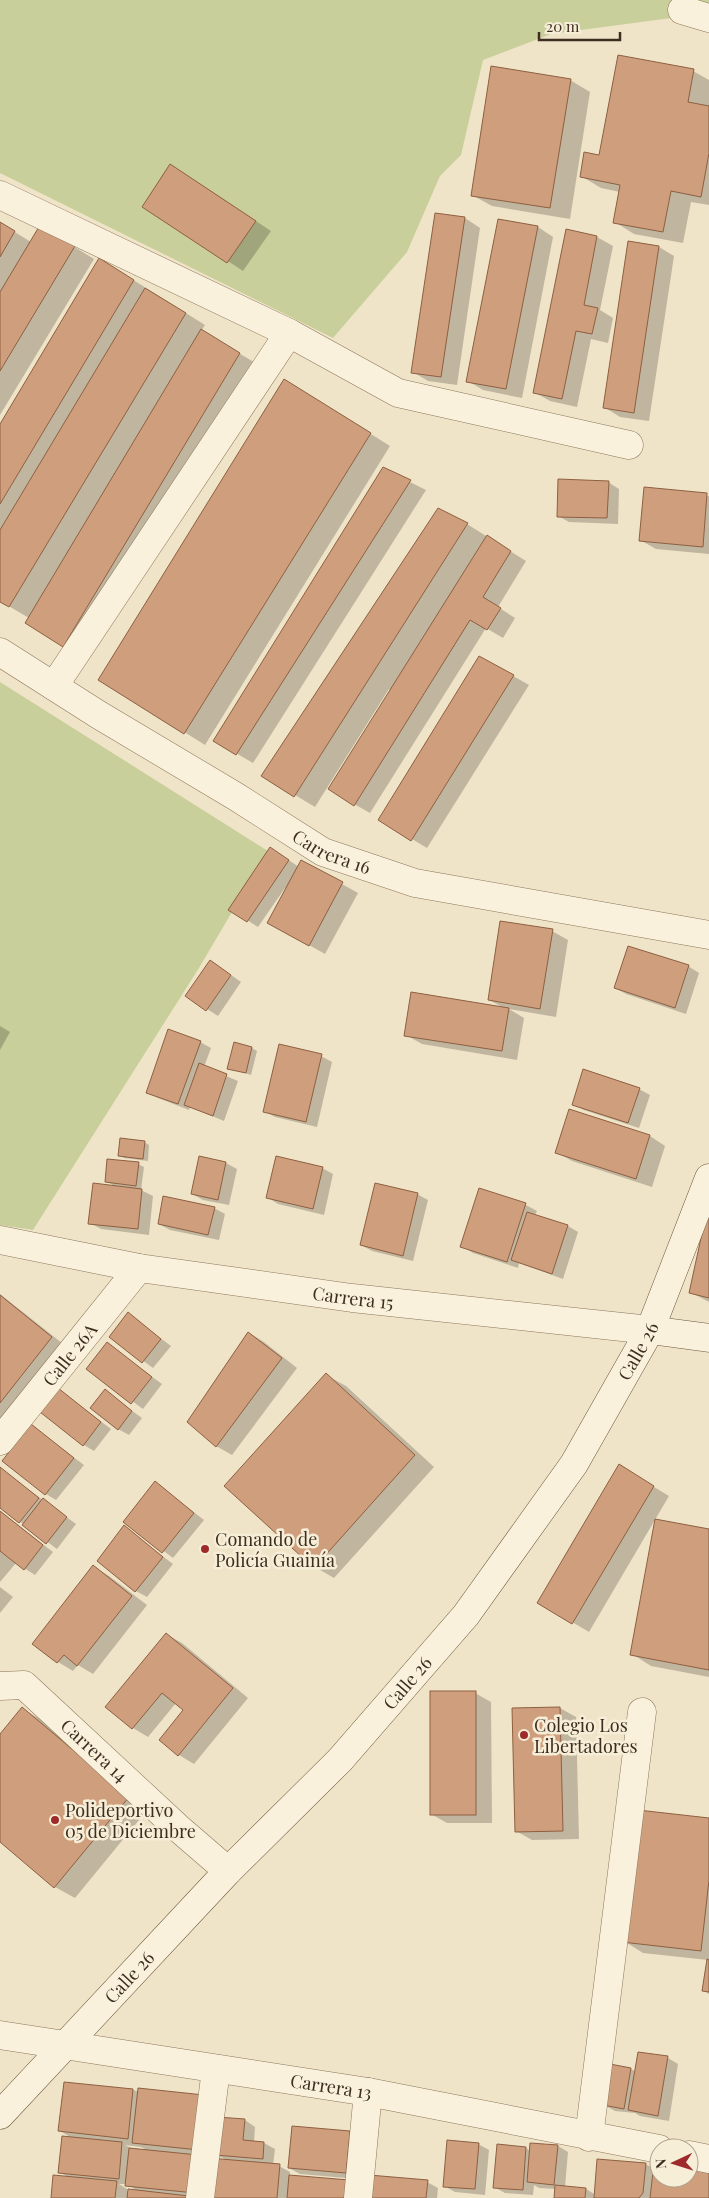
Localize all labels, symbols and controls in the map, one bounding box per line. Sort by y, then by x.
scale bar [539,10,620,42]
text: 20 m [546,16,580,36]
street label: Carrera 16 [288,824,374,879]
street label: Carrera 15 [311,1281,395,1314]
street label: Calle 26A [37,1317,103,1391]
street label: Calle 26 [612,1319,664,1385]
place label: Comando de Policía Guainía [215,1527,335,1572]
marker: Comando de Policía Guainía [199,1543,211,1555]
street label: Calle 26 [377,1651,437,1714]
street label: Carrera 14 [56,1713,133,1787]
place label: Colegio Los Libertadores [534,1713,638,1758]
marker: Colegio Los Libertadores [518,1729,530,1741]
place label: Polideportivo 05 de Diciembre [65,1798,196,1843]
marker: Polideportivo 05 de Diciembre [49,1814,61,1826]
street label: Calle 26 [99,1946,159,2008]
street label: Carrera 13 [289,2068,373,2104]
north arrow [649,2138,699,2188]
text: N [651,2158,670,2170]

